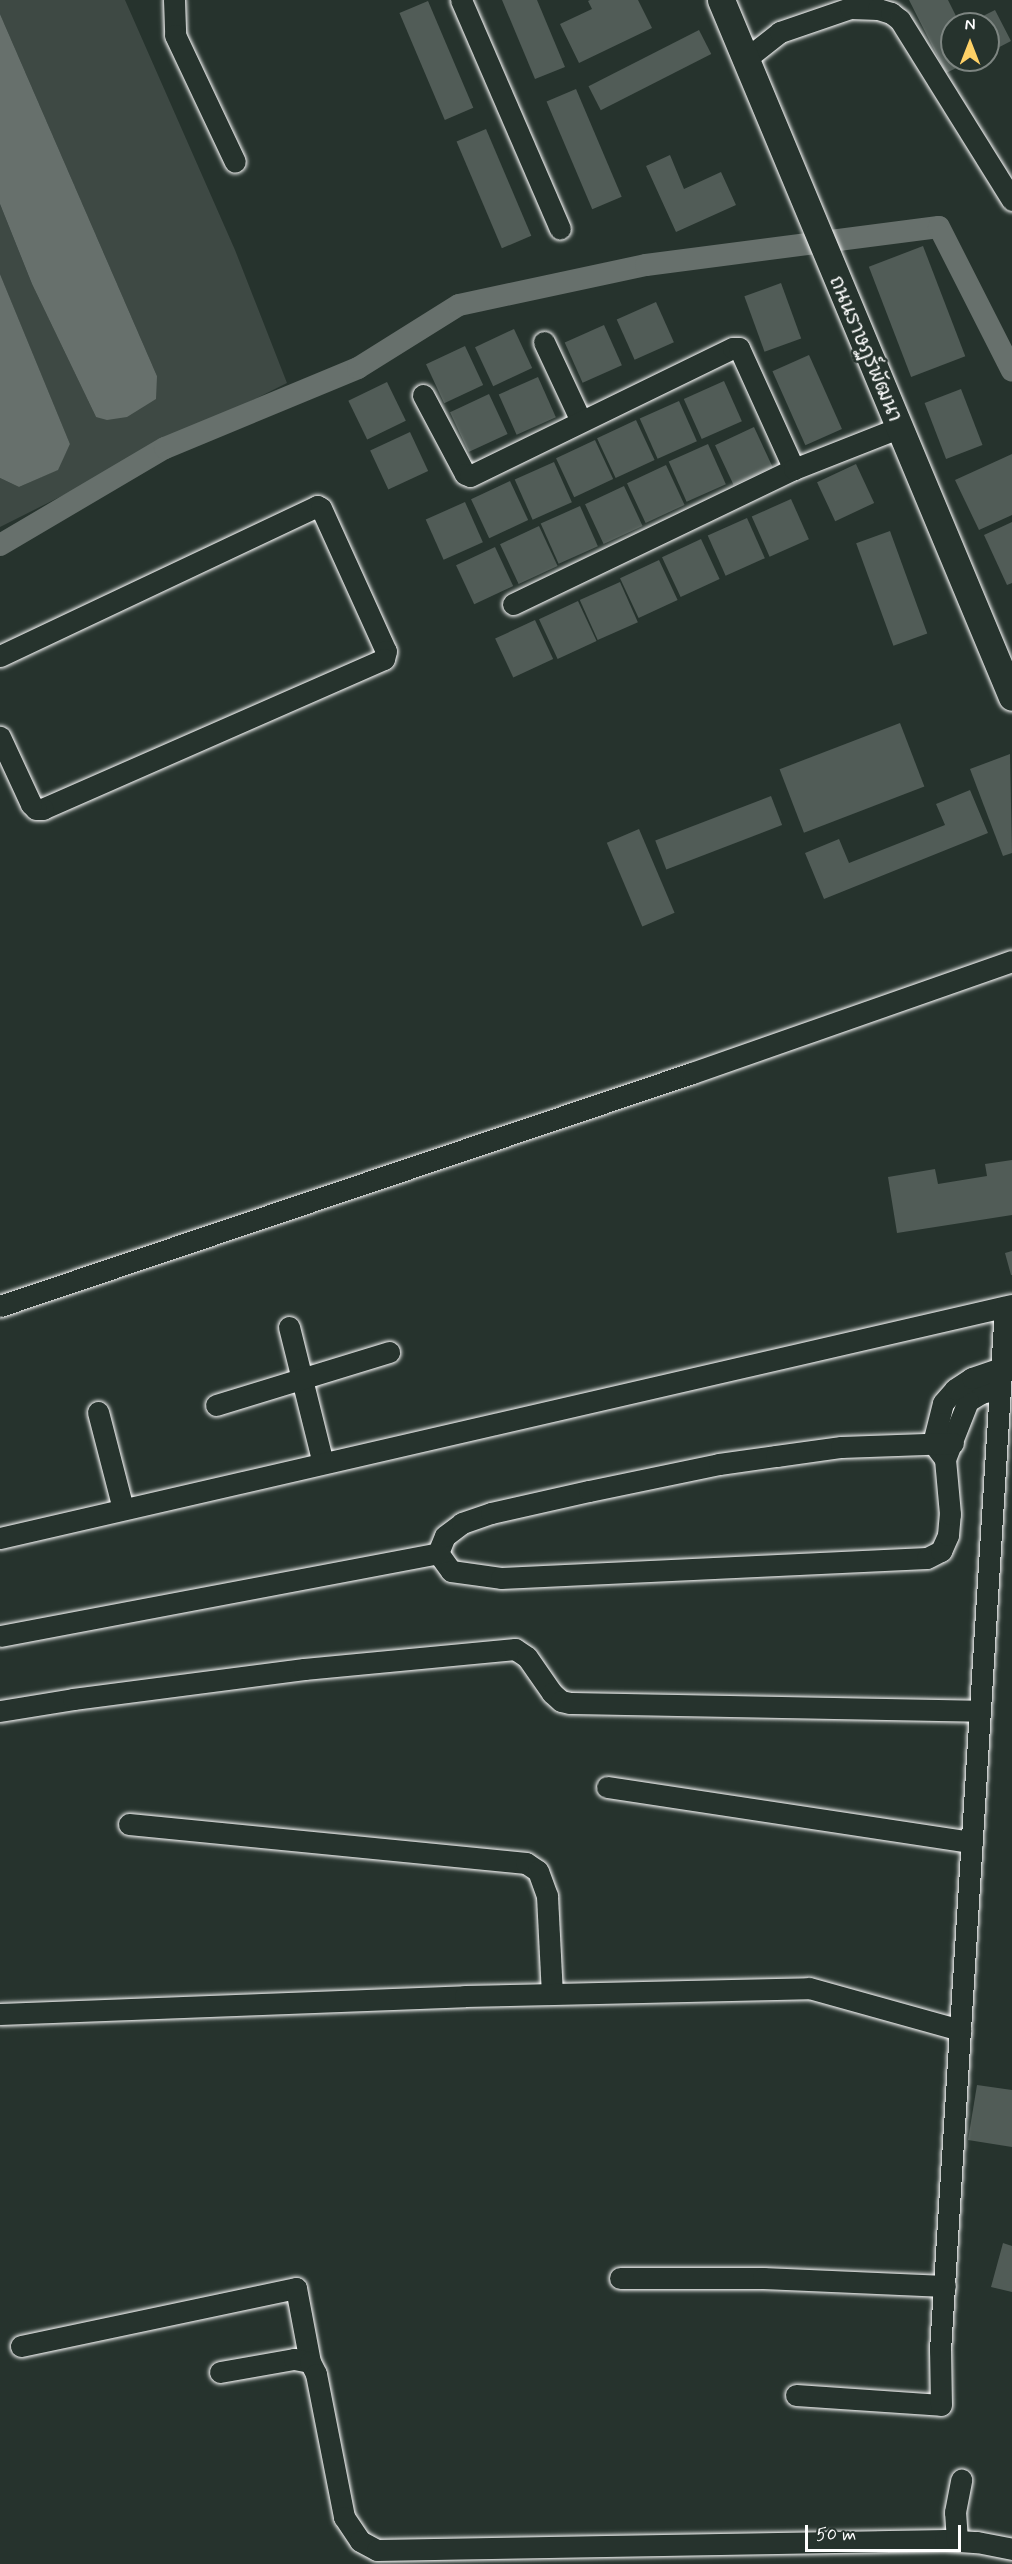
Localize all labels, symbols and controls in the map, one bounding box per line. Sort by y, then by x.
north arrow [940,12,1000,72]
text: N [965,15,975,36]
street label: ถนนราษฏร์พัฒนา [823,272,907,426]
scale bar [808,2513,964,2551]
text: 50 m [816,2523,856,2547]

